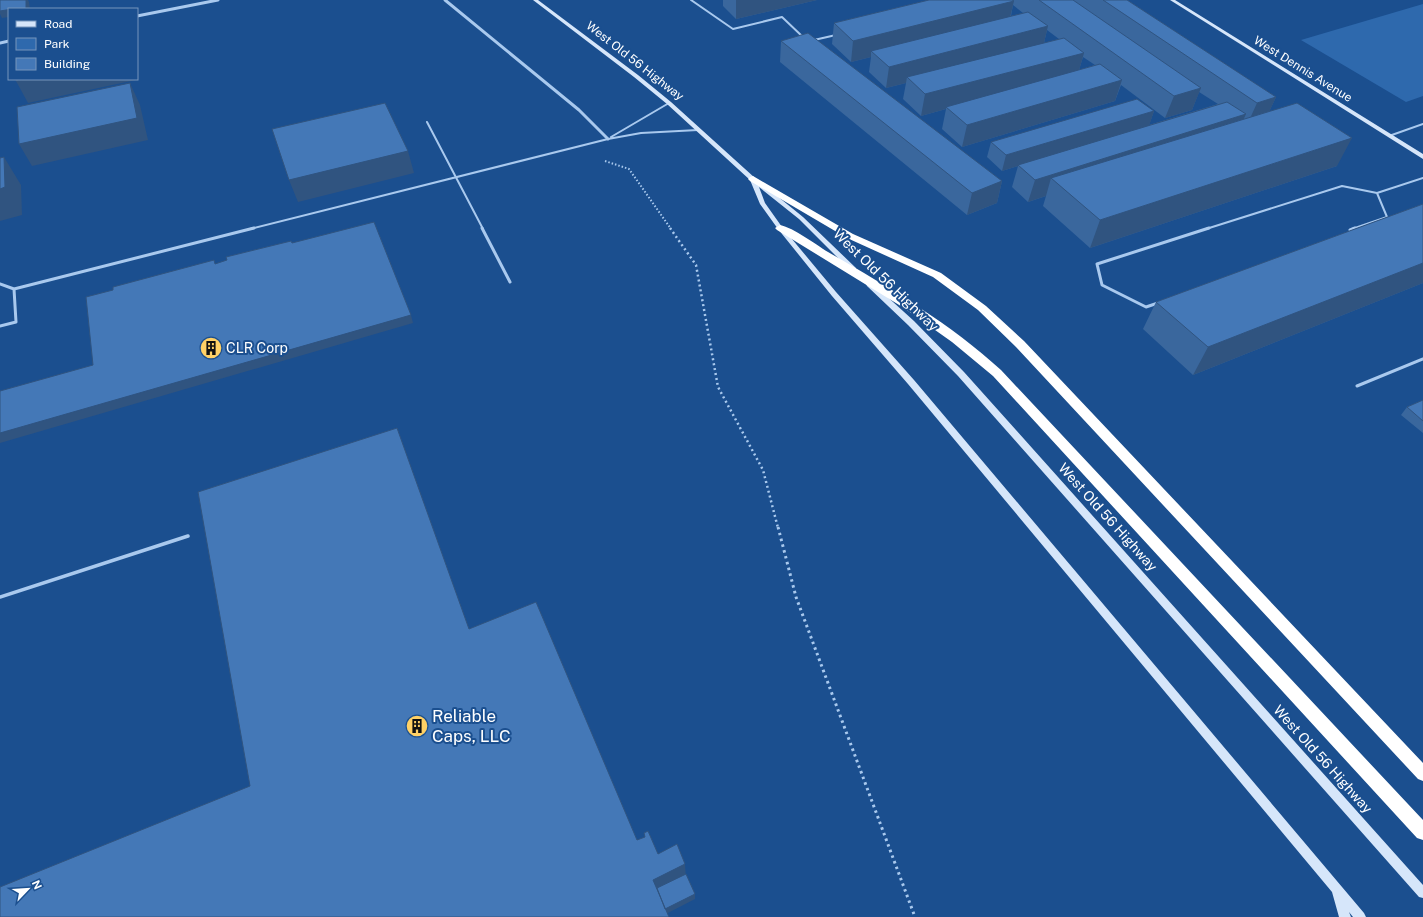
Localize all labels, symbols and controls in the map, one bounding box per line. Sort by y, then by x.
legend [8,8,138,80]
text: Road [44,17,72,31]
street label: West Old 56 Highway [583,19,687,104]
street label: West Dennis Avenue [1251,33,1355,105]
text: Park [44,37,70,51]
text: Building [44,57,90,71]
street label: West Old 56 Highway [830,226,942,335]
building icon: CLR Corp [198,335,224,361]
place label: CLR Corp [226,340,288,356]
street label: West Old 56 Highway [1055,460,1161,575]
street label: West Old 56 Highway [1270,702,1376,817]
place label: Reliable Caps, LLC [432,706,511,746]
building icon: Reliable Caps, LLC [404,713,430,739]
north arrow [8,869,48,909]
text: N [30,878,44,891]

